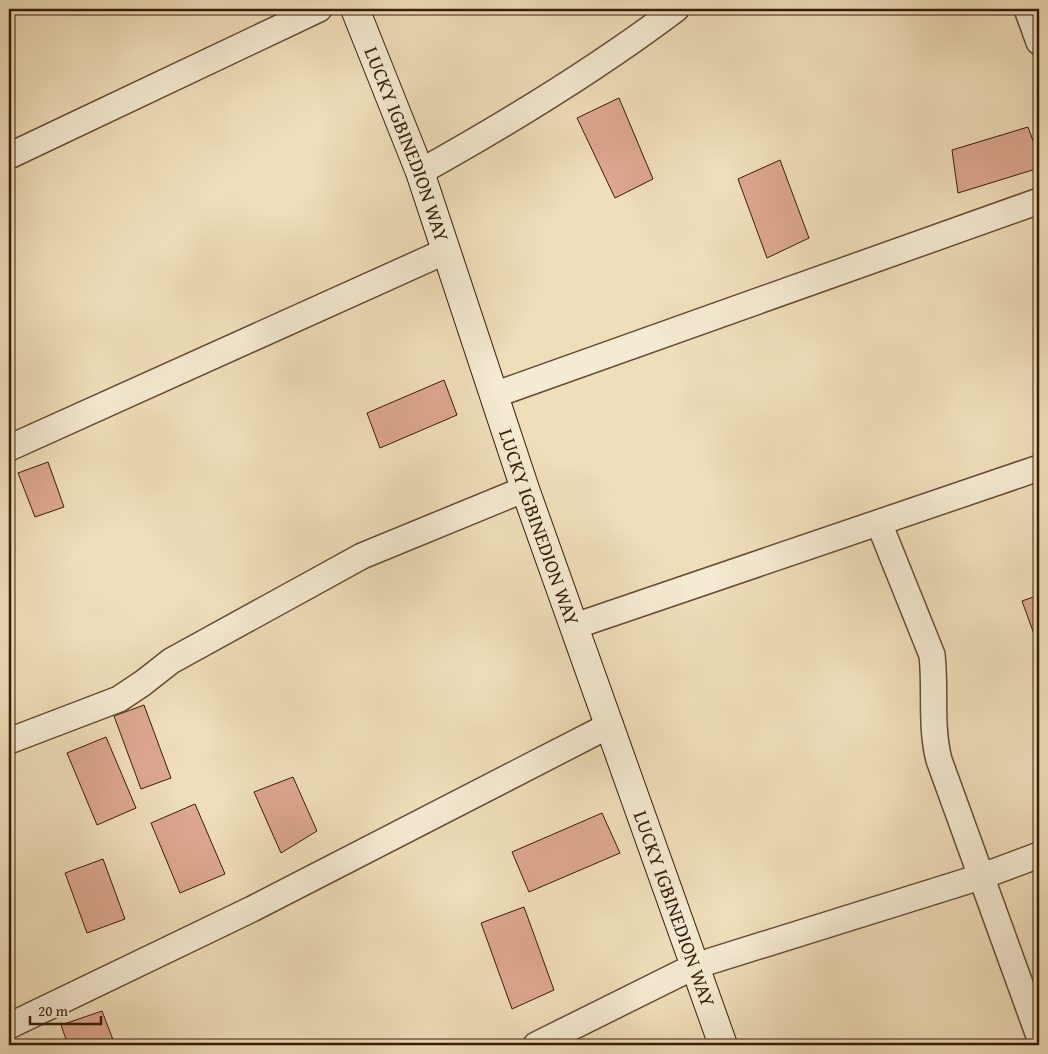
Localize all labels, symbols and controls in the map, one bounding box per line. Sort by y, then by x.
street label: LUCKY IGBINEDION WAY [357,42,457,245]
street label: LUCKY IGBINEDION WAY [492,425,587,629]
street label: LUCKY IGBINEDION WAY [627,806,723,1011]
scale bar [30,994,101,1026]
text: 20 m [38,1000,69,1021]

